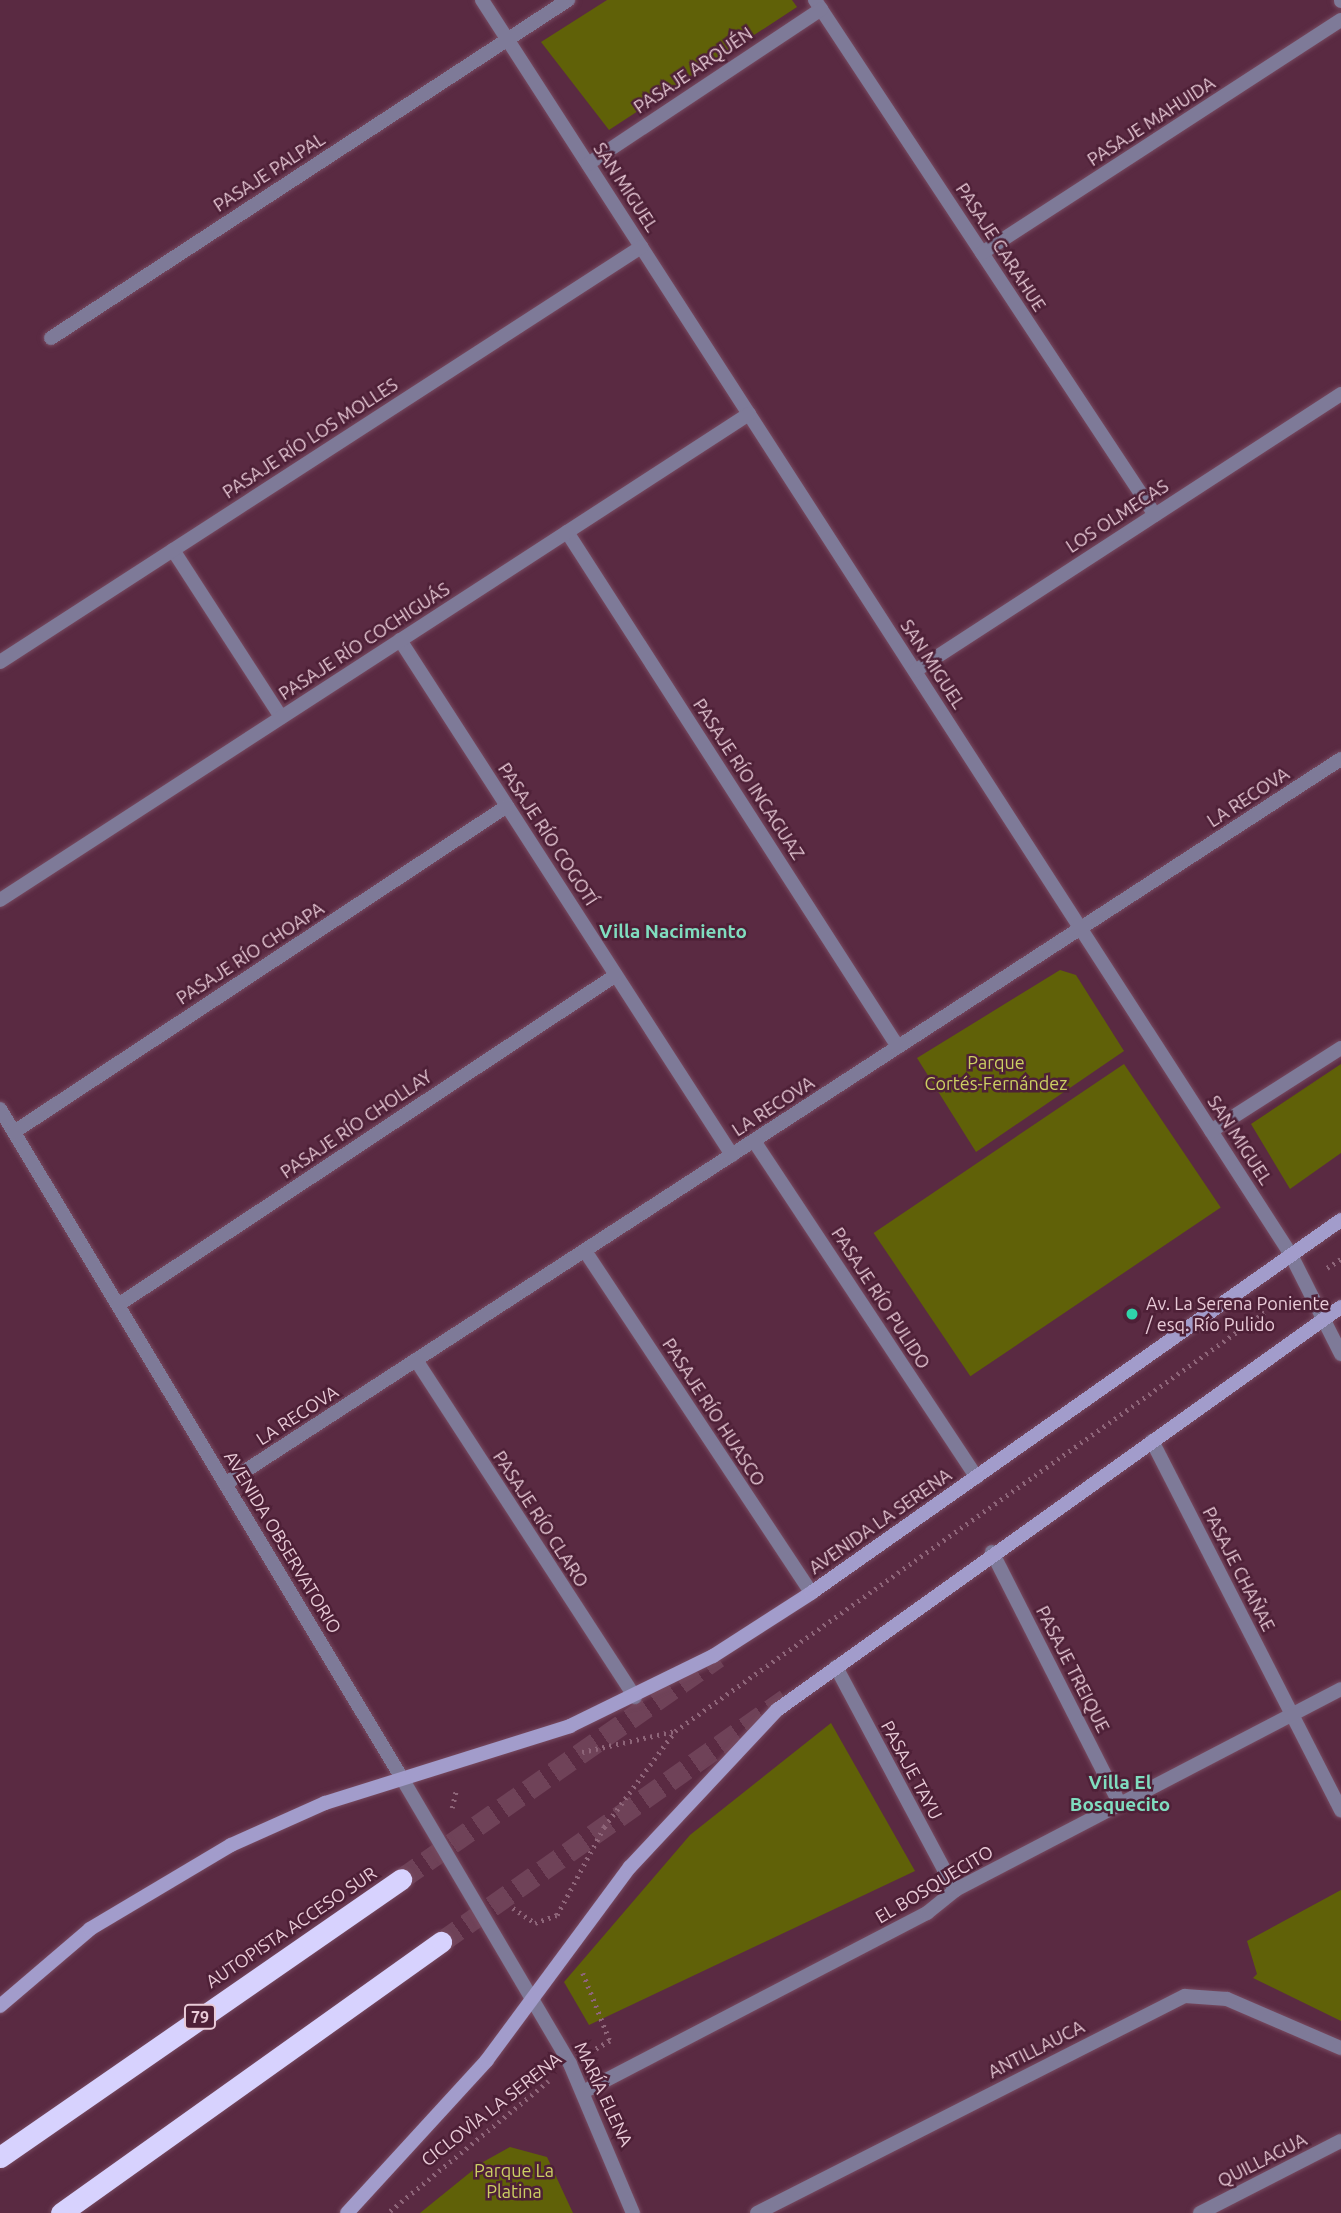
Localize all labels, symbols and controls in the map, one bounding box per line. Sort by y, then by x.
street label: PASAJE ARQUÉN [629,22,757,118]
street label: PASAJE MAHUIDA [1083,72,1219,170]
street label: PASAJE PALPAL [209,128,329,216]
street label: SAN MIGUEL [589,138,663,236]
street label: PASAJE CARAHUE [952,179,1050,315]
street label: PASAJE RÍO LOS MOLLES [218,373,402,503]
street label: LOS OLMECAS [1062,475,1172,557]
street label: PASAJE RÍO COCHIGUÁS [275,578,453,704]
street label: SAN MIGUEL [896,615,970,713]
street label: PASAJE RÍO INCAGUAZ [689,695,809,863]
street label: PASAJE RÍO COGOTÍ [494,759,602,909]
street label: LA RECOVA [1203,763,1293,831]
street label: PASAJE RÍO CHOAPA [172,897,328,1009]
district label: Villa Nacimiento [599,921,747,943]
park label: Parque Cortés-Fernández [924,1052,1068,1094]
street label: PASAJE RÍO CHOLLAY [276,1065,436,1183]
street label: LA RECOVA [728,1072,818,1140]
street label: SAN MIGUEL [1203,1091,1277,1189]
street label: PASAJE RÍO PULIDO [827,1223,935,1373]
place label: Av. La Serena Poniente / esq. Río Pulido [1146,1293,1330,1336]
marker: Av. La Serena Poniente / esq. Río Pulido [1124,1306,1140,1322]
street label: PASAJE RÍO HUASCO [658,1334,770,1490]
street label: LA RECOVA [252,1381,342,1449]
street label: AVENIDA OBSERVATORIO [220,1447,346,1637]
street label: PASAJE RÍO CLARO [489,1447,593,1591]
street label: AVENIDA LA SERENA [805,1464,955,1578]
street label: PASAJE CHAÑAE [1198,1503,1280,1635]
street label: PASAJE TREIQUE [1032,1602,1114,1736]
street label: PASAJE TAYU [877,1717,947,1823]
district label: Villa El Bosquecito [1070,1772,1170,1816]
street label: EL BOSQUECITO [871,1840,997,1928]
street label: AUTOPISTA ACCESO SUR [202,1862,380,1992]
road number: 79 [182,2005,218,2030]
street label: ANTILLAUCA [984,2016,1088,2082]
street label: MARÍA ELENA [570,2038,638,2150]
street label: CICLOVÌA LA SERENA [417,2048,565,2170]
street label: QUILLAGUA [1214,2128,1310,2192]
park label: Parque La Platina [474,2160,554,2202]

